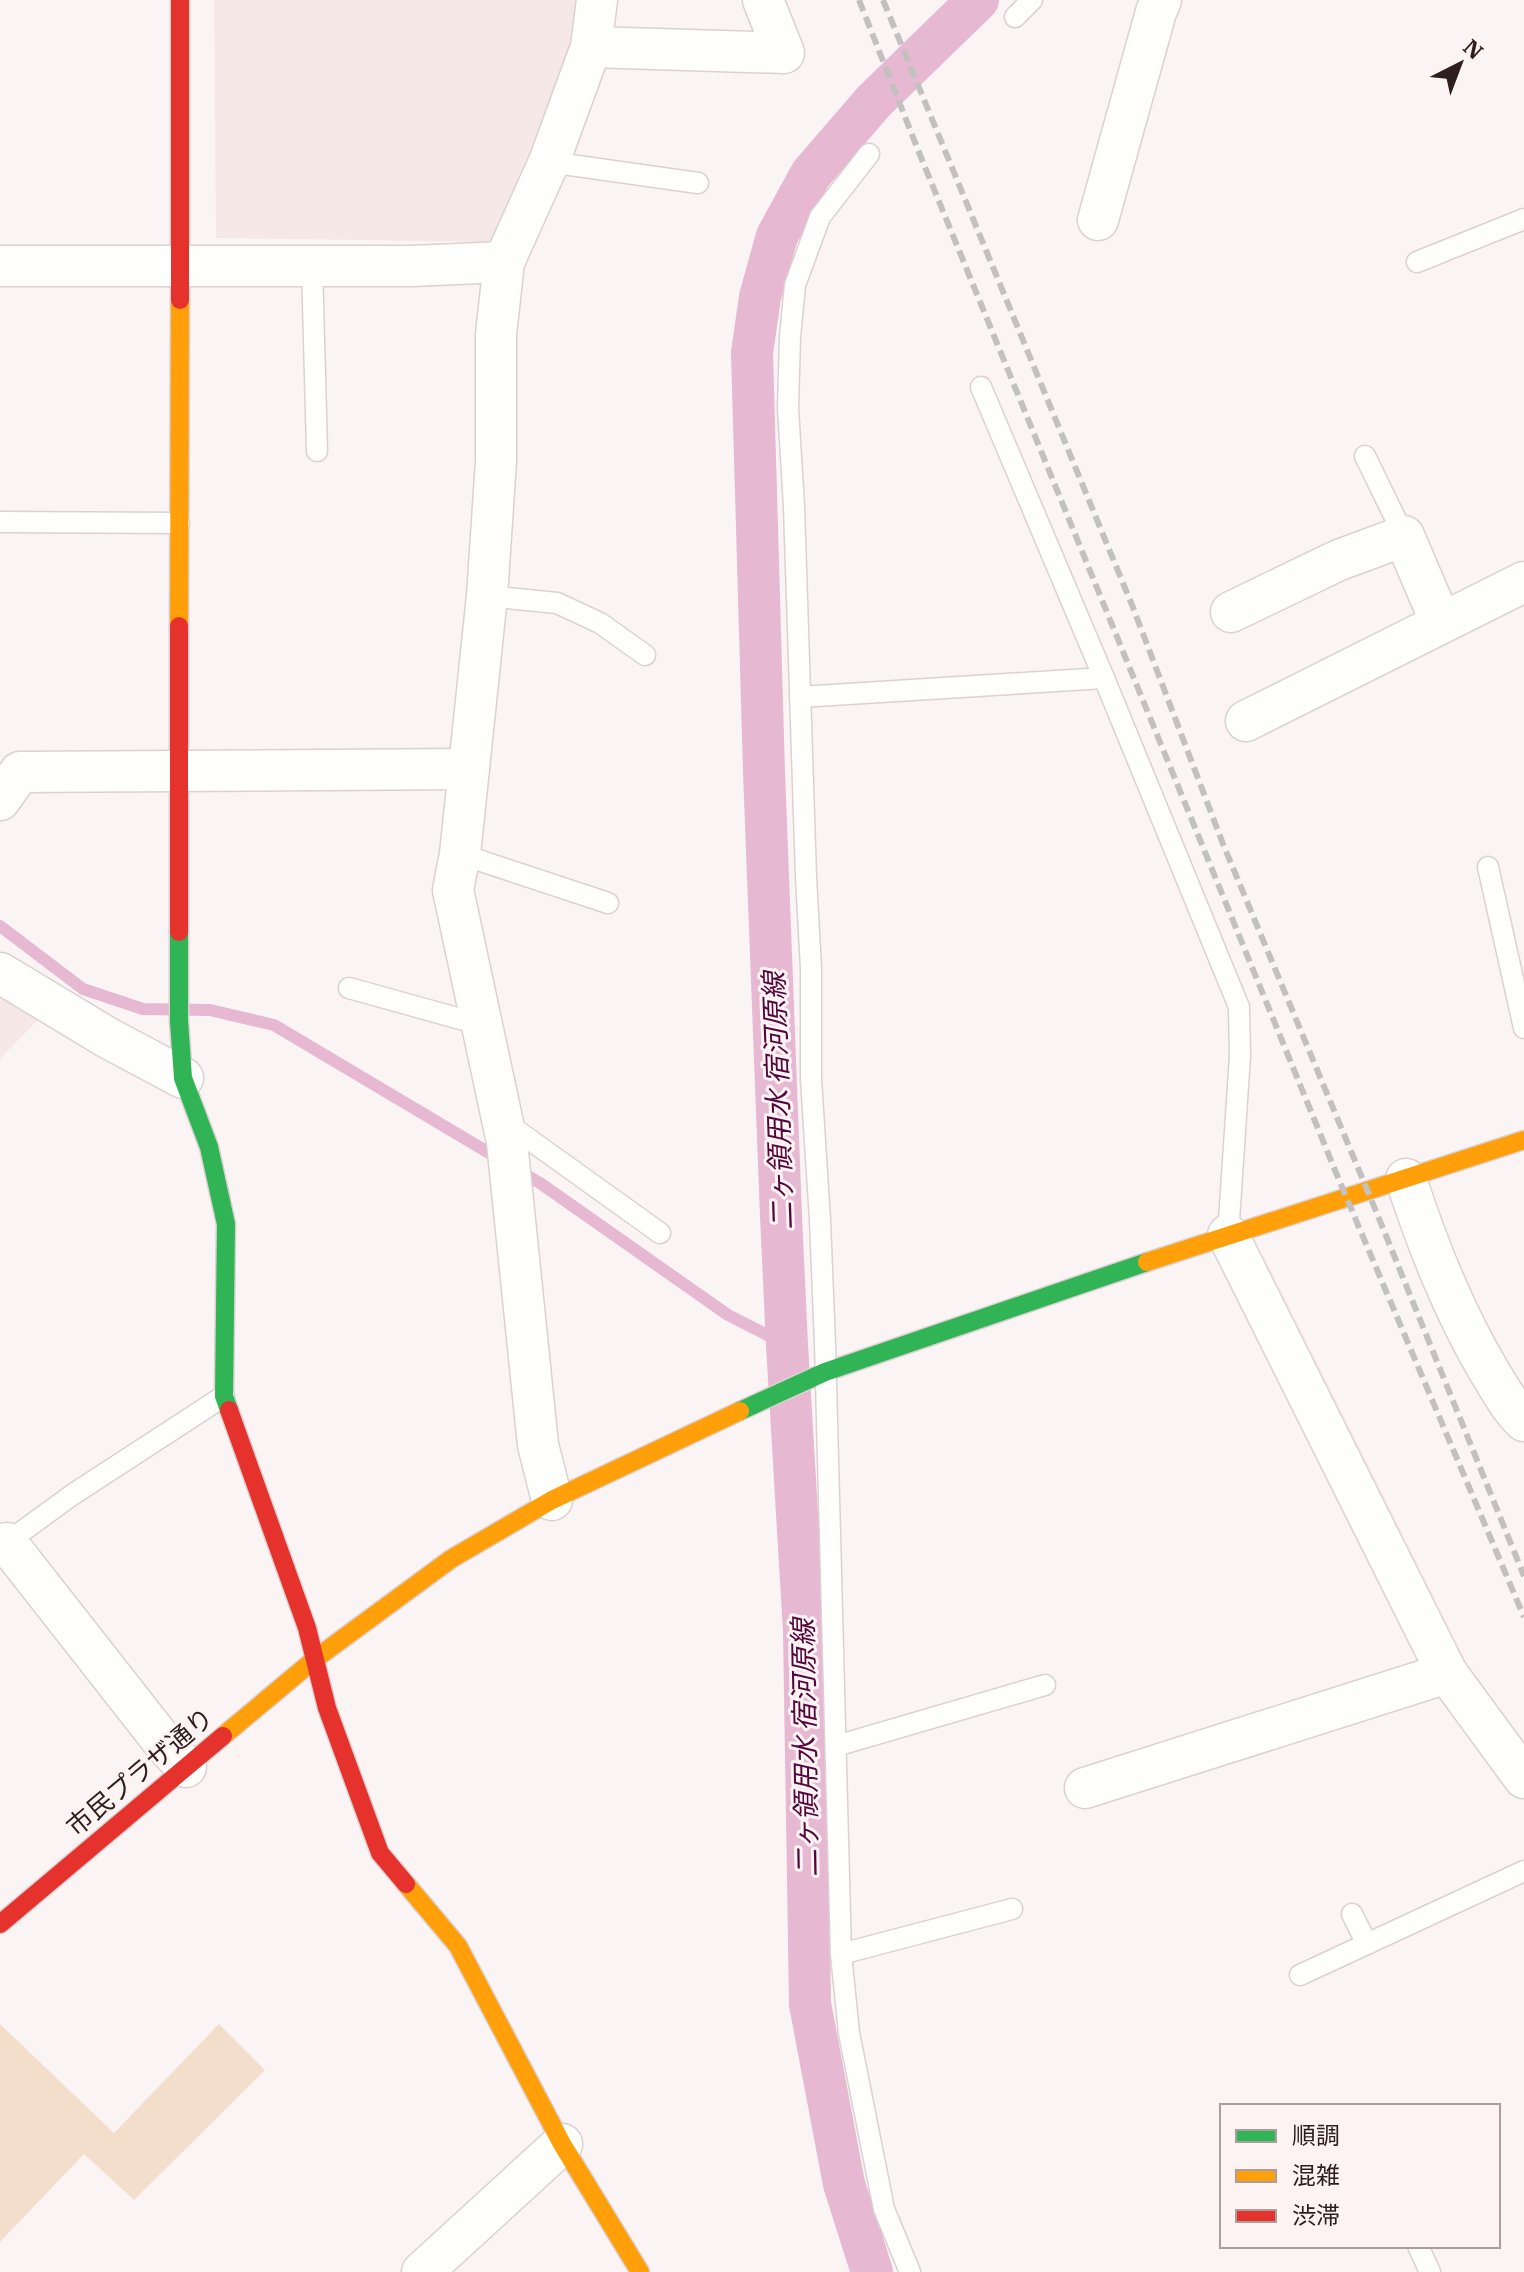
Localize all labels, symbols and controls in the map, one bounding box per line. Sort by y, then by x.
north arrow [1420,24,1500,104]
text: N [1458,32,1490,65]
water label: 二ヶ領用水 宿河原線 [754,968,800,1231]
water label: 二ヶ領用水 宿河原線 [784,1616,825,1877]
street label: 市民プラザ通り [59,1700,220,1843]
legend [1220,2104,1500,2248]
text: 順調 [1292,2119,1340,2151]
text: 混雑 [1292,2159,1340,2191]
text: 渋滞 [1292,2199,1340,2231]

